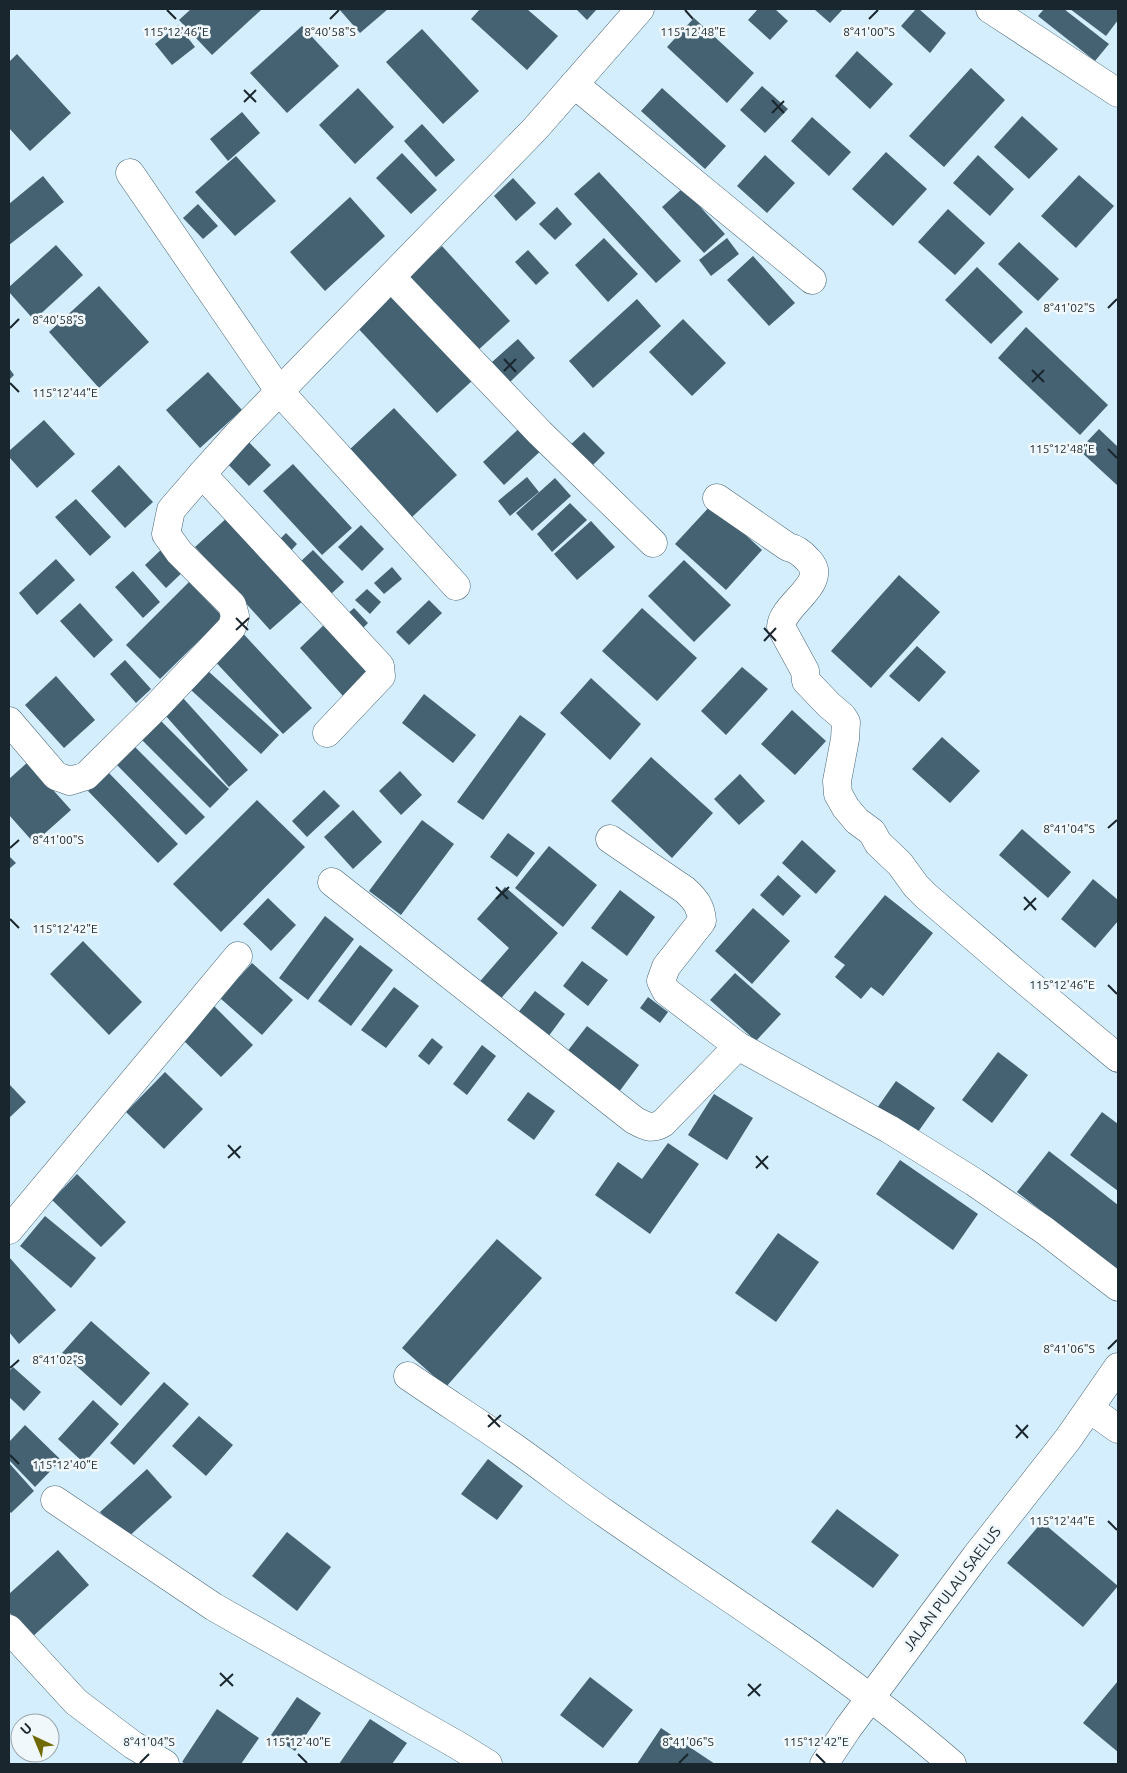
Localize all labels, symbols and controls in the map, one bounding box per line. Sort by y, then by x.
text: 115°12'46"E [143,25,209,38]
text: 8°40'58"S [304,25,356,38]
text: 115°12'48"E [660,25,726,38]
text: 8°41'00"S [843,25,895,38]
text: 8°41'02"S [1043,301,1095,314]
text: 8°40'58"S [32,313,84,326]
text: 115°12'44"E [32,386,98,399]
text: 115°12'48"E [1029,442,1095,455]
text: 8°41'04"S [1043,822,1095,835]
text: 8°41'00"S [32,833,84,846]
text: 115°12'42"E [32,922,98,935]
text: 115°12'46"E [1029,978,1095,991]
text: 8°41'06"S [1043,1342,1095,1355]
text: 8°41'02"S [32,1353,84,1366]
text: 115°12'40"E [32,1458,98,1471]
text: 115°12'44"E [1029,1514,1095,1527]
street label: JALAN PULAU SAELUS [899,1523,1004,1654]
north arrow [10,1713,60,1763]
text: U [17,1719,35,1738]
text: 8°41'04"S [123,1735,175,1748]
text: 115°12'40"E [265,1735,331,1748]
text: 8°41'06"S [662,1735,714,1748]
text: 115°12'42"E [783,1735,849,1748]

